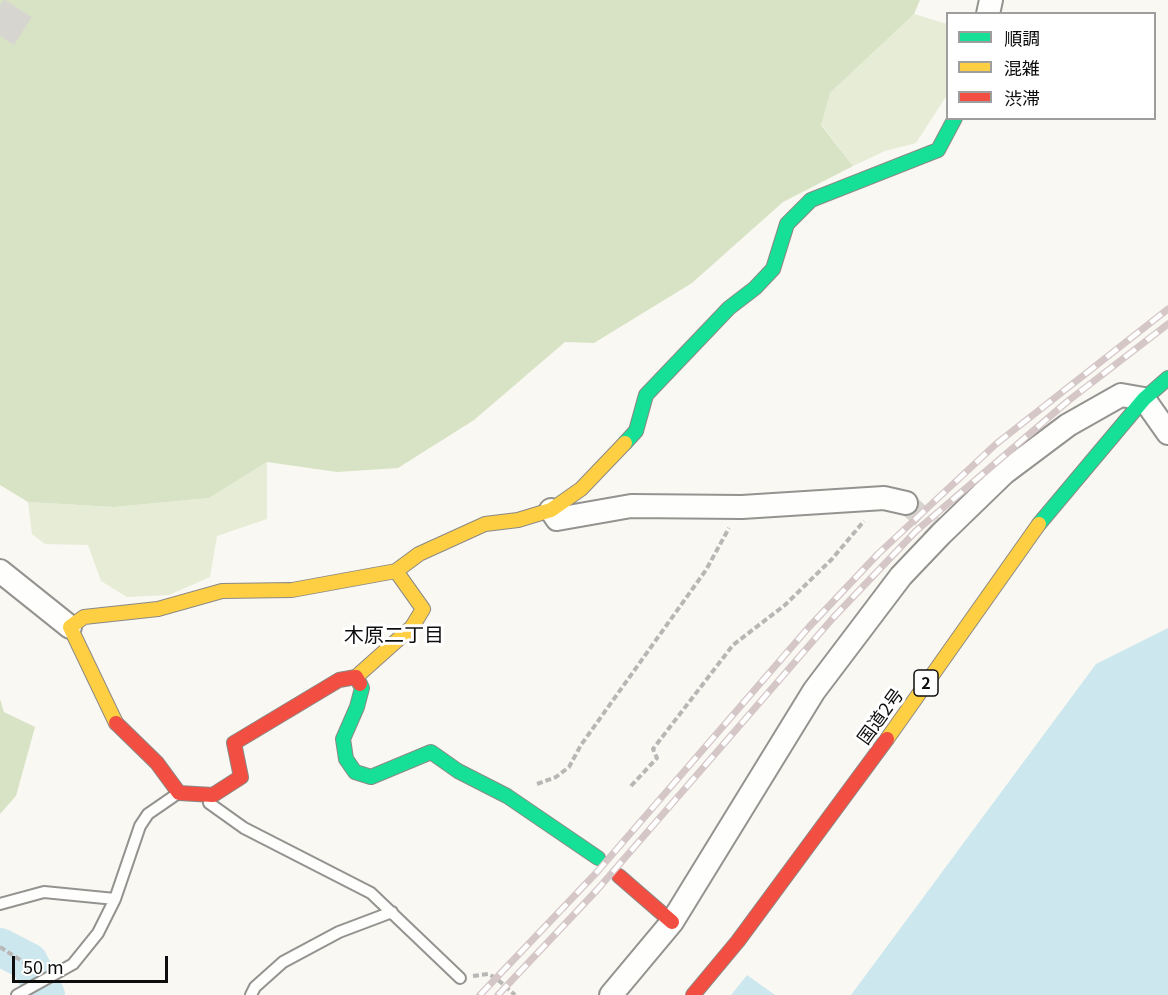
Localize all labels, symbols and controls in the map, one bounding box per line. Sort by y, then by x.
legend [946,12,1156,120]
text: 順調 [1004,24,1040,50]
text: 混雑 [1004,54,1040,80]
text: 渋滞 [1004,84,1040,110]
district label: 木原二丁目 [344,622,444,646]
road number: 2 [914,670,938,696]
street label: 国道2号 [852,684,908,748]
scale bar [15,944,171,982]
text: 50 m [23,953,64,979]

